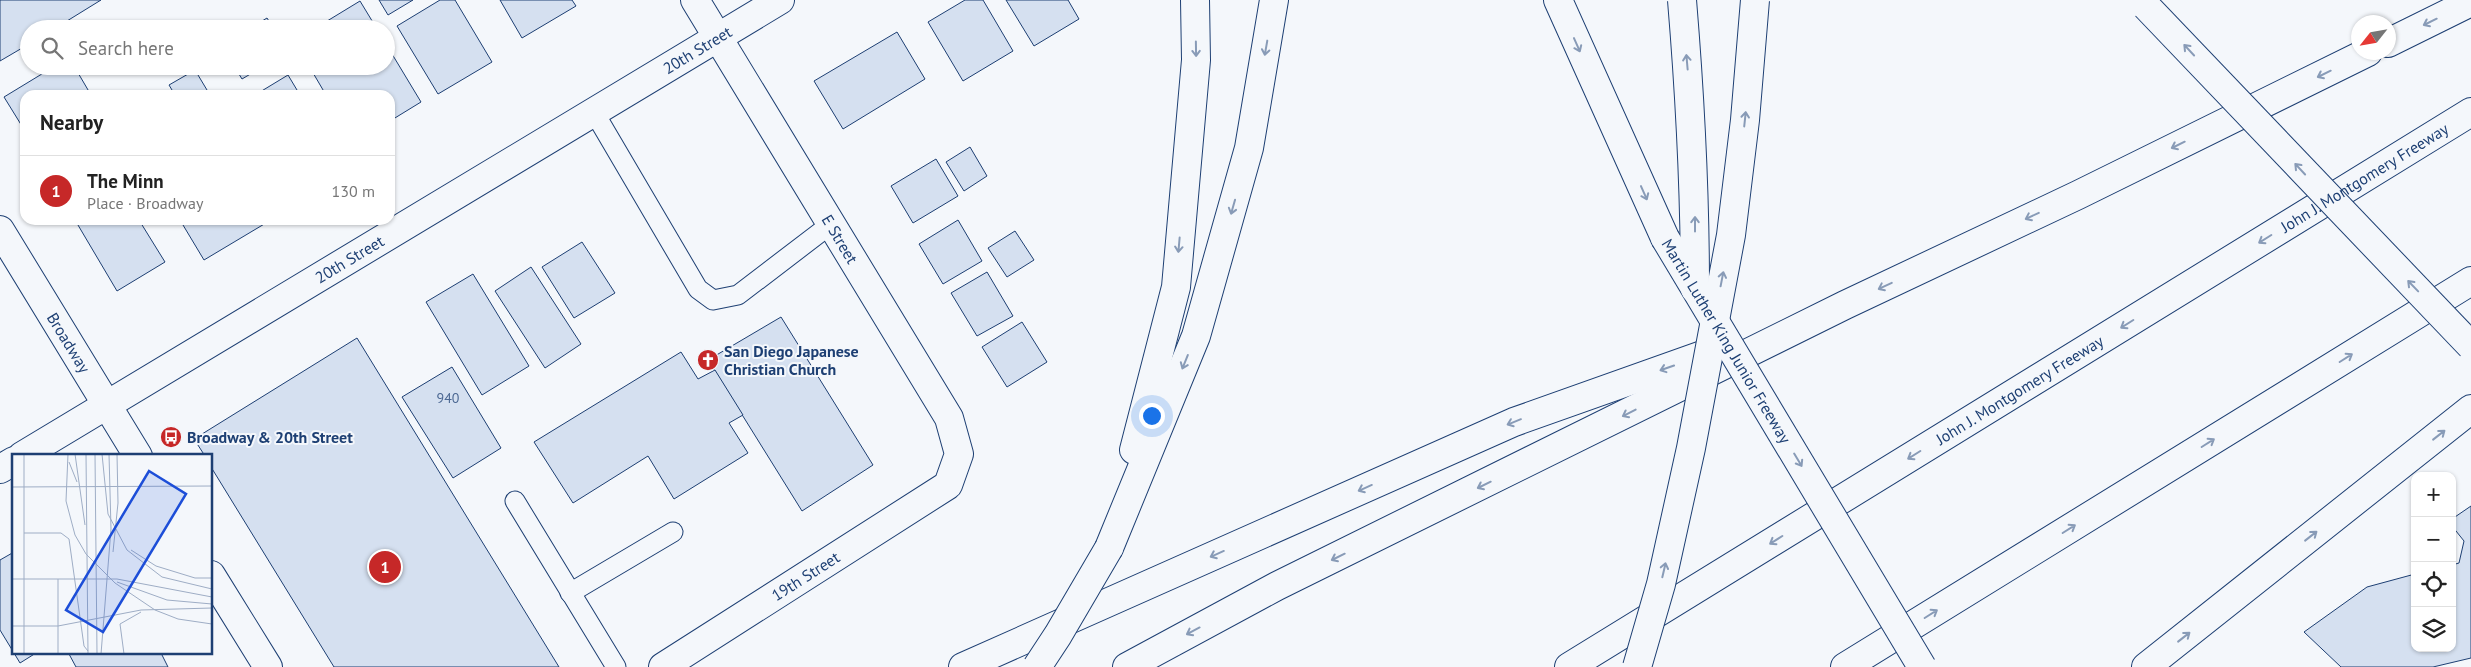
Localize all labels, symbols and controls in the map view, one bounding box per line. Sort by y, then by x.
north arrow [2351,15,2396,60]
one-way arrow [2423,18,2438,27]
search box [20,20,395,75]
street label: 20th Street [659,21,736,78]
icon: search [38,34,66,62]
text: Search here [78,36,174,60]
one-way arrow [1573,37,1582,52]
one-way arrow [1191,40,1201,56]
one-way arrow [1261,40,1271,56]
one-way arrow [2183,44,2195,57]
one-way arrow [1682,54,1692,70]
one-way arrow [2317,70,2332,79]
text: Nearby [40,109,103,136]
one-way arrow [1740,111,1750,127]
street label: John J. Montgomery Freeway [2276,118,2452,237]
one-way arrow [2171,141,2186,151]
one-way arrow [2294,162,2306,175]
text: The Minn [87,169,164,193]
text: 1 [51,181,61,201]
text: 130 m [332,181,375,201]
one-way arrow [1640,185,1650,200]
text: Place · Broadway [87,193,203,213]
one-way arrow [1227,198,1237,214]
street label: E Street [818,211,863,268]
one-way arrow [2025,212,2040,222]
one-way arrow [1690,216,1700,232]
street label: 20th Street [311,230,388,287]
one-way arrow [2259,234,2273,244]
street label: Martin Luther King Junior Freeway [1658,235,1796,447]
one-way arrow [1175,237,1184,253]
one-way arrow [1718,272,1728,288]
one-way arrow [2406,280,2419,292]
one-way arrow [1878,281,1893,291]
street label: Broadway [43,309,95,377]
one-way arrow [2120,318,2134,329]
street label: John J. Montgomery Freeway [1931,330,2107,449]
place label: San Diego Japanese Christian Church [724,341,859,379]
church icon: San Diego Japanese Christian Church [696,348,720,372]
one-way arrow [2339,353,2353,363]
one-way arrow [1180,354,1190,369]
one-way arrow [1660,364,1675,373]
house number: 940 [437,389,460,407]
your location [1139,403,1165,429]
one-way arrow [1622,409,1637,418]
one-way arrow [1507,418,1522,428]
bus stop icon: Broadway & 20th Street [159,425,183,449]
place label: Broadway & 20th Street [187,427,353,447]
one-way arrow [2432,429,2445,440]
one-way arrow [2200,438,2214,448]
one-way arrow [1908,450,1922,460]
one-way arrow [1794,453,1804,467]
inset map [12,454,212,654]
map controls [2411,472,2456,652]
button: + [2411,472,2456,517]
one-way arrow [1476,481,1491,491]
one-way arrow [1358,484,1373,493]
button: − [2411,517,2456,562]
one-way arrow [2062,523,2076,533]
one-way arrow [2304,530,2317,541]
one-way arrow [1769,535,1783,545]
street label: 19th Street [768,547,844,605]
pin: 1 [369,548,401,586]
one-way arrow [1210,550,1225,560]
one-way arrow [1330,552,1345,562]
one-way arrow [1660,562,1669,578]
button: locate [2411,562,2456,607]
button: layers [2411,607,2456,652]
one-way arrow [1924,608,1938,619]
one-way arrow [1187,627,1201,637]
one-way arrow [2177,631,2190,642]

